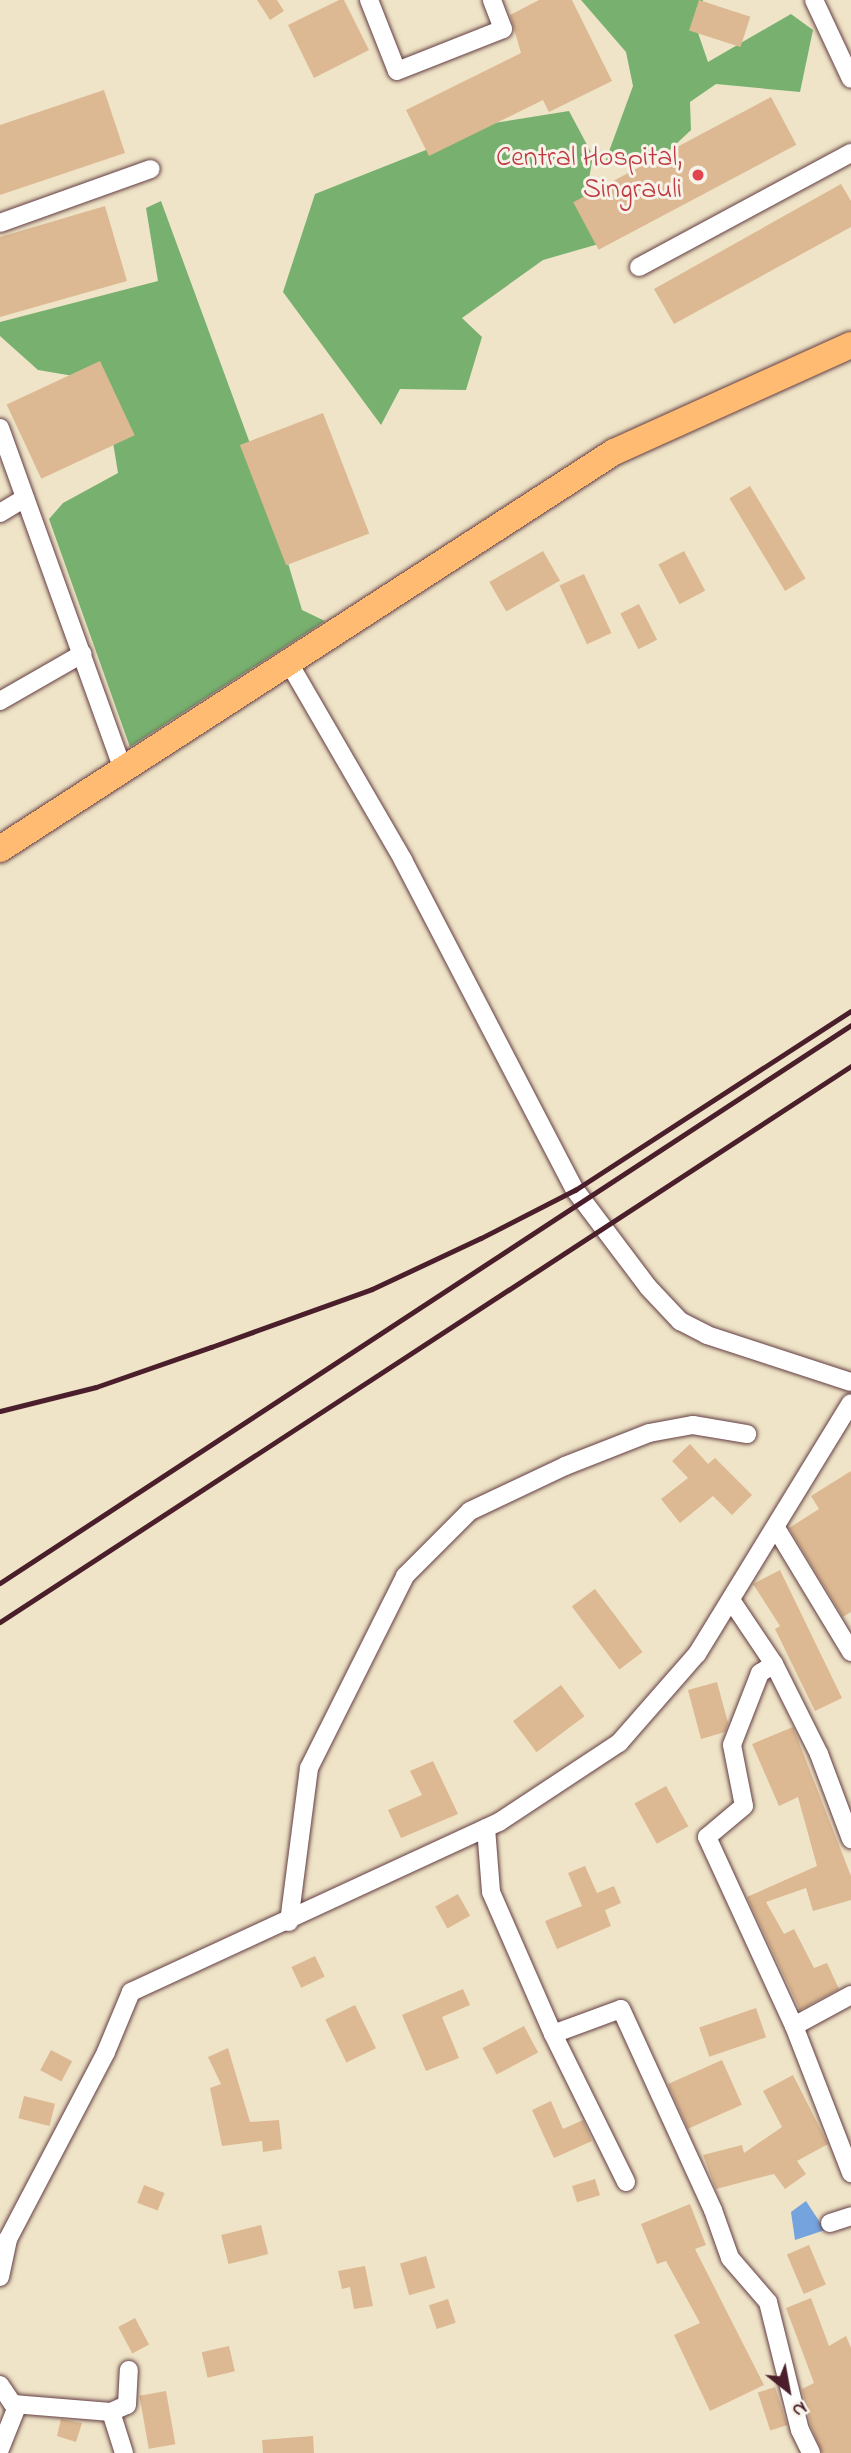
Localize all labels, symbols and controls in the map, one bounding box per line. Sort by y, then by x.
place label: Central Hospital, Singrauli [496,142,682,208]
marker: Central Hospital, Singrauli [688,165,708,185]
north arrow [753,2355,823,2425]
text: N [787,2394,812,2423]

